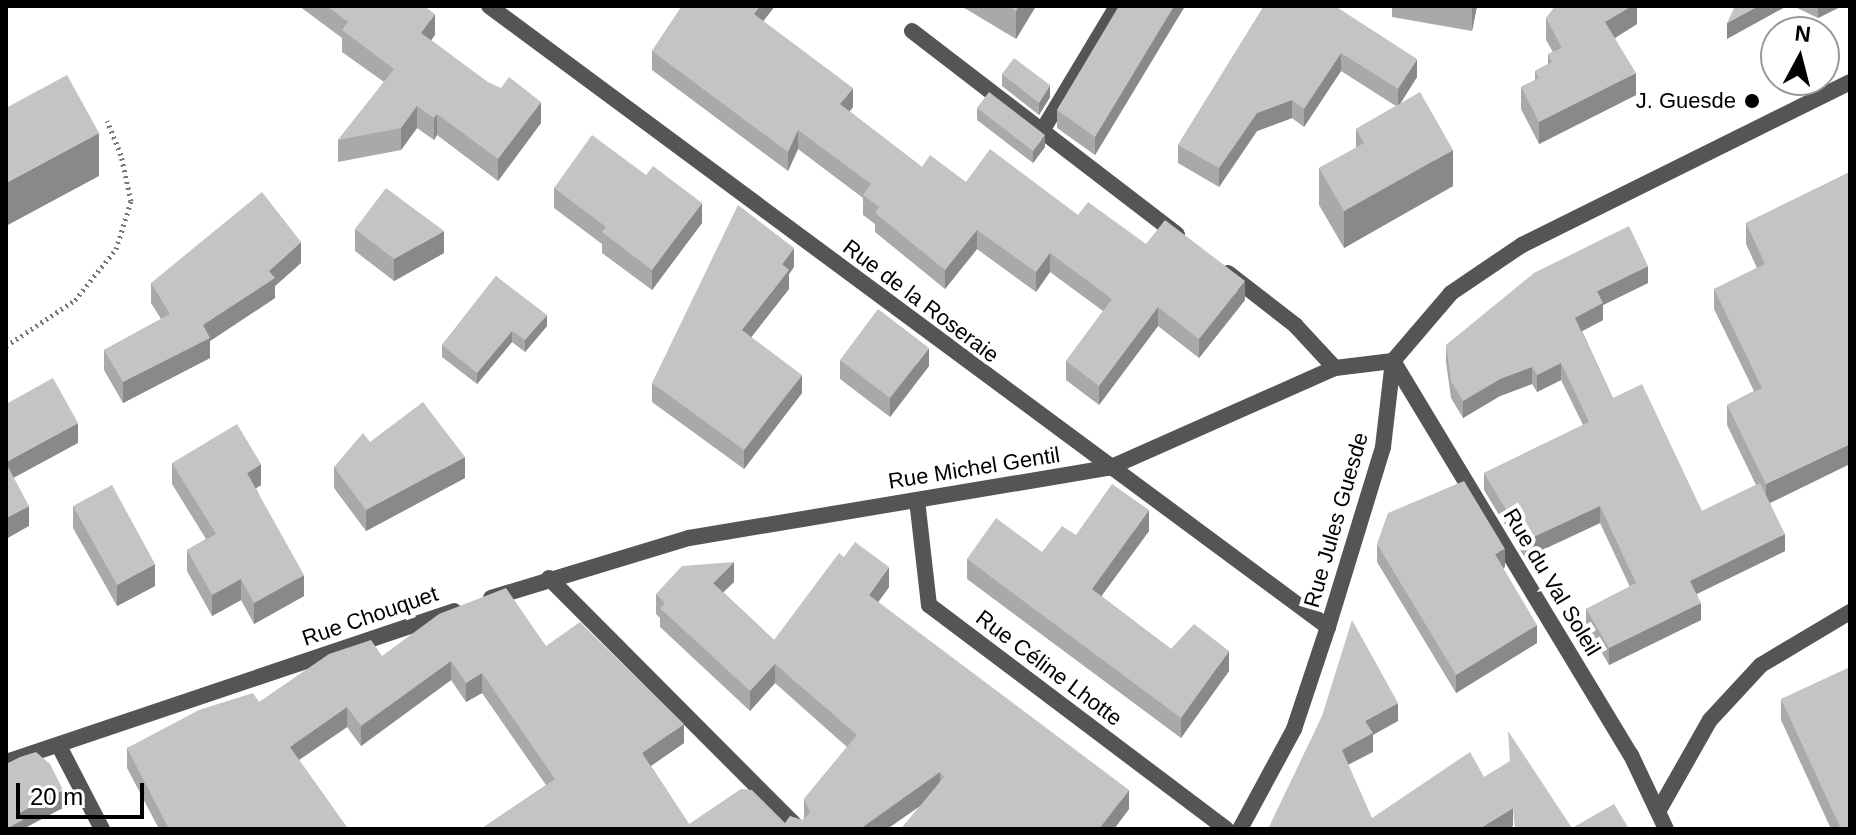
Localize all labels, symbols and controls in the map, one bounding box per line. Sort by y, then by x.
north arrow [1760,16,1840,96]
text: N [1793,20,1812,47]
place label: J. Guesde [1636,88,1736,114]
marker: J. Guesde [1743,92,1761,110]
street label: Rue de la Roseraie [838,234,1004,368]
street label: Rue Jules Guesde [1298,429,1374,611]
street label: Rue Michel Gentil [886,441,1062,495]
street label: Rue du Val Soleil [1498,504,1606,660]
street label: Rue Chouquet [299,580,441,652]
street label: Rue Céline Lhotte [971,604,1127,732]
scale bar [20,767,148,817]
text: 20 m [30,783,83,810]

